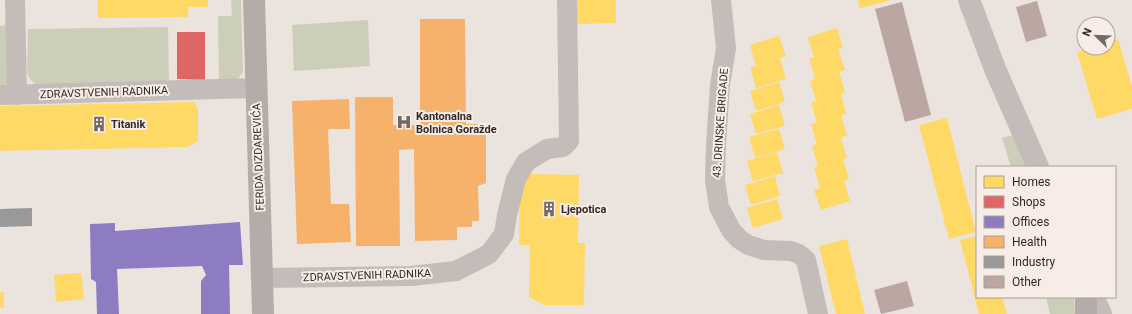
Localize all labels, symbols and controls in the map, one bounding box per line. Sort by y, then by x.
north arrow [1076,16,1116,56]
text: N [1080,26,1095,38]
street label: 43. DRINSKE BRIGADE [710,68,731,178]
street label: ZDRAVSTVENIH RADNIKA [40,84,169,101]
street label: FERIDA DIZDAREVIĆA [249,102,267,211]
place label: Kantonalna Bolnica Goražde [416,110,497,136]
hospital icon: Kantonalna Bolnica Goražde [395,113,413,131]
building icon: Titanik [90,115,108,133]
place label: Titanik [111,118,145,131]
legend [976,166,1116,298]
text: Homes [1012,175,1050,189]
text: Shops [1012,195,1046,209]
building icon: Ljepotica [540,200,558,218]
place label: Ljepotica [561,203,607,216]
text: Offices [1012,215,1049,229]
text: Health [1012,235,1047,249]
text: Industry [1012,255,1056,269]
street label: ZDRAVSTVENIH RADNIKA [303,267,432,284]
text: Other [1012,275,1041,289]

